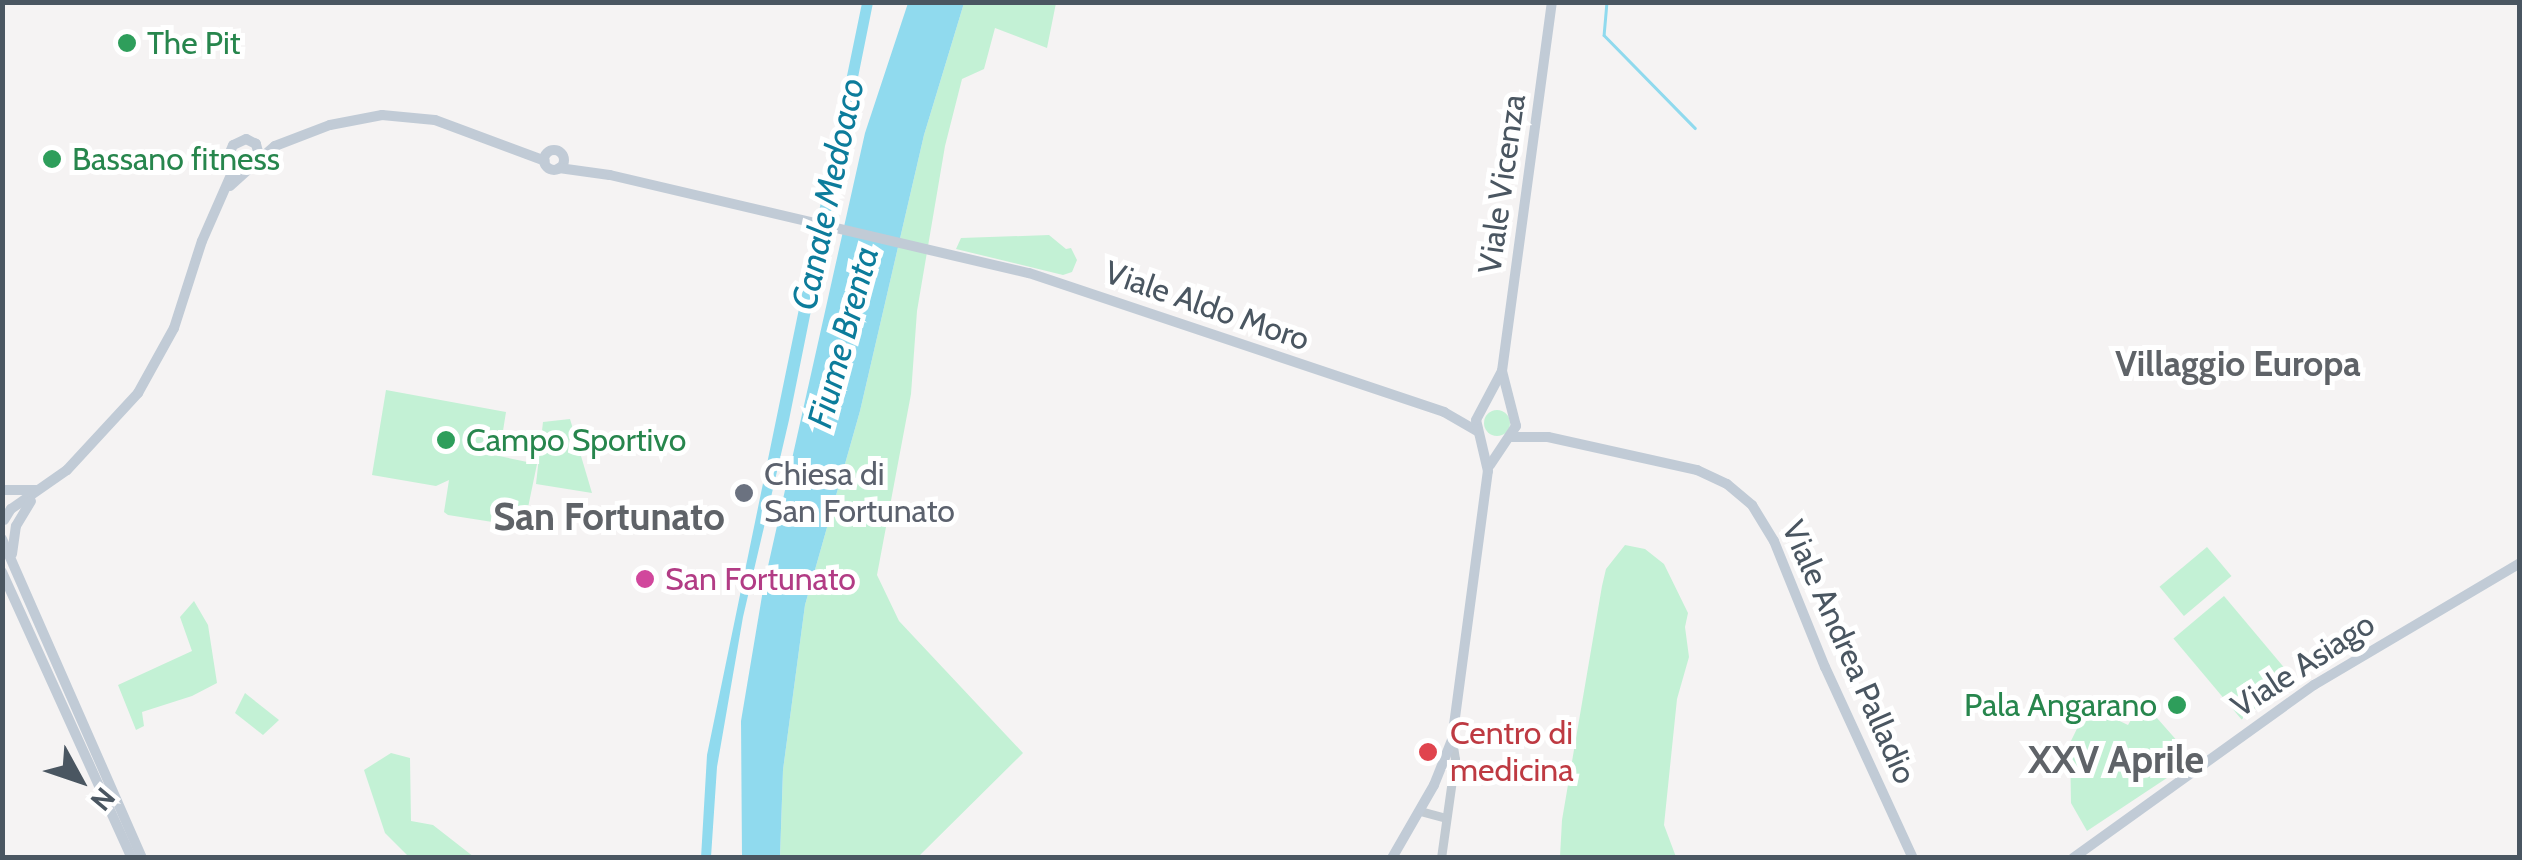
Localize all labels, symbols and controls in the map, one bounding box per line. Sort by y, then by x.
place label: The Pit [147,24,240,62]
marker: The Pit [116,32,138,54]
water label: Canale Medoaco [783,74,873,314]
street label: Viale Vicenza [1470,92,1534,276]
place label: Bassano fitness [72,140,280,178]
marker: Bassano fitness [41,148,63,170]
water label: Fiume Brenta [799,242,887,432]
street label: Viale Aldo Moro [1100,253,1314,359]
district label: Villaggio Europa [2115,343,2361,385]
place label: Campo Sportivo [466,421,686,459]
marker: Campo Sportivo [435,429,457,451]
place label: Chiesa di San Fortunato [764,456,955,531]
marker: Chiesa di San Fortunato [733,482,755,504]
district label: San Fortunato [493,494,725,540]
street label: Viale Andrea Palladio [1774,515,1924,789]
place label: San Fortunato [665,560,856,598]
marker: San Fortunato [634,568,656,590]
street label: Viale Asiago [2224,605,2382,725]
place label: Pala Angarano [1964,686,2157,724]
marker: Pala Angarano [2166,694,2188,716]
place label: Centro di medicina [1450,715,1574,790]
north arrow [30,730,130,830]
district label: XXV Aprile [2028,737,2204,783]
marker: Centro di medicina [1415,739,1441,765]
text: N [84,781,122,818]

